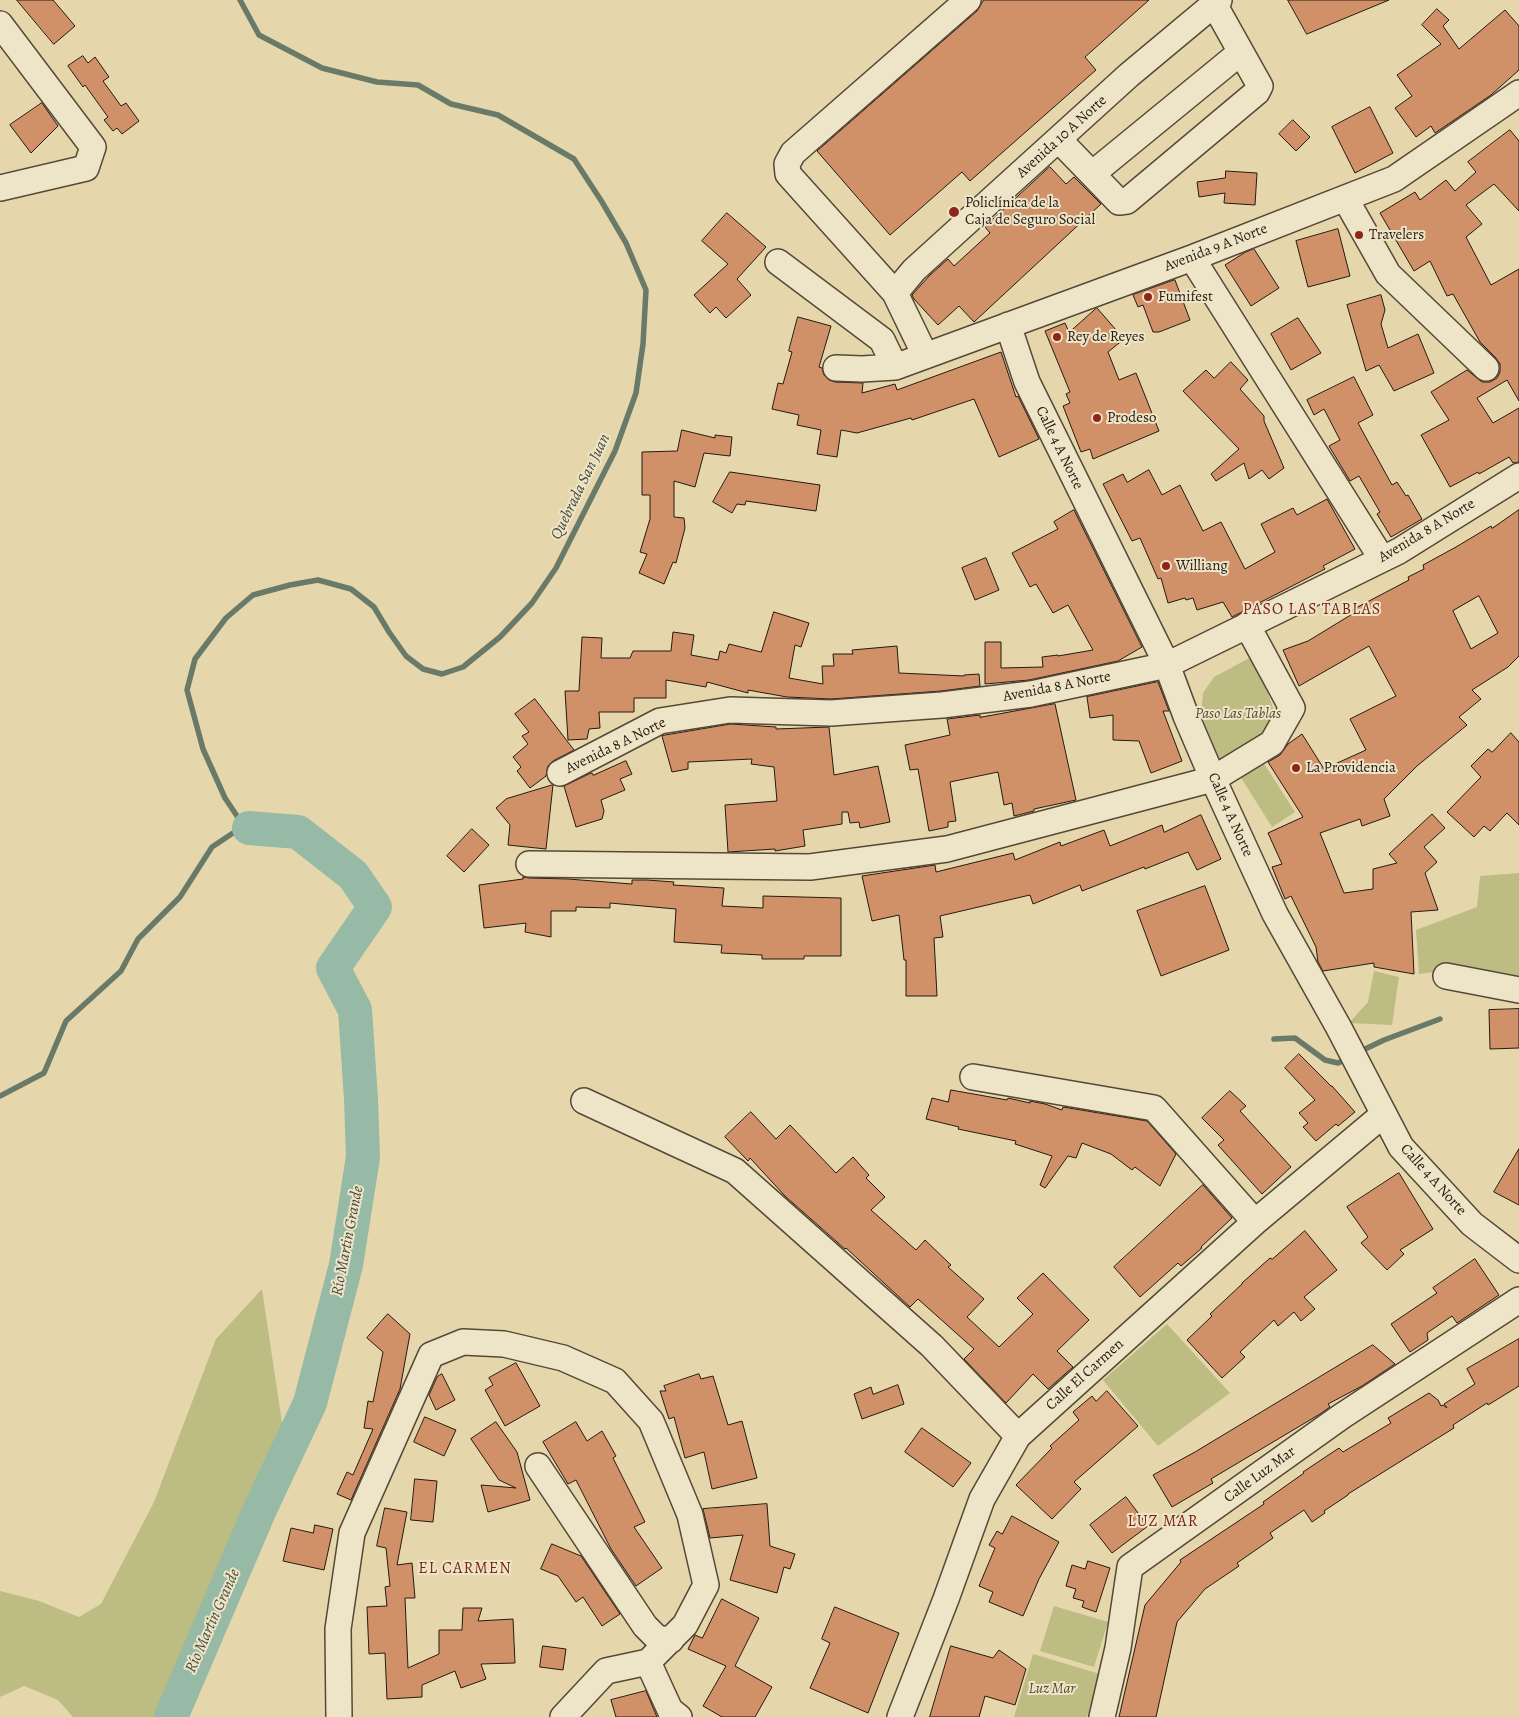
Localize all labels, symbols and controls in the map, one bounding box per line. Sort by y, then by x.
street label: Avenida 10 A Norte [1013,92,1111,182]
place label: Policlínica de la Caja de Seguro Social [965,194,1095,229]
marker: Policlínica de la Caja de Seguro Social [947,205,961,219]
street label: Avenida 9 A Norte [1162,220,1270,276]
place label: Travelers [1369,226,1424,244]
marker: Travelers [1353,229,1365,241]
place label: Fumifest [1158,288,1213,306]
marker: Fumifest [1142,291,1154,303]
place label: Rey de Reyes [1067,328,1144,346]
marker: Rey de Reyes [1051,331,1063,343]
street label: Calle 4 A Norte [1031,403,1087,493]
place label: Prodeso [1107,409,1156,427]
marker: Prodeso [1091,412,1103,424]
water label: Quebrada San Juan [547,431,615,543]
street label: Avenida 8 A Norte [1375,495,1479,567]
place label: Williang [1176,557,1228,575]
marker: Williang [1160,560,1172,572]
district label: PASO LAS TABLAS [1241,600,1383,620]
street label: Avenida 8 A Norte [1002,668,1112,706]
park label: Paso Las Tablas [1195,705,1281,723]
street label: Avenida 8 A Norte [563,714,669,778]
place label: La Providencia [1306,759,1396,777]
marker: La Providencia [1290,762,1302,774]
street label: Calle 4 A Norte [1203,770,1257,860]
street label: Calle 4 A Norte [1396,1140,1470,1220]
water label: Río Martin Grande [328,1184,368,1298]
street label: Calle El Carmen [1042,1335,1128,1415]
street label: Calle Luz Mar [1221,1443,1299,1507]
district label: LUZ MAR [1127,1512,1199,1532]
district label: EL CARMEN [417,1559,513,1579]
water label: Río Martin Grande [182,1566,244,1676]
park label: Luz Mar [1028,1680,1076,1698]

